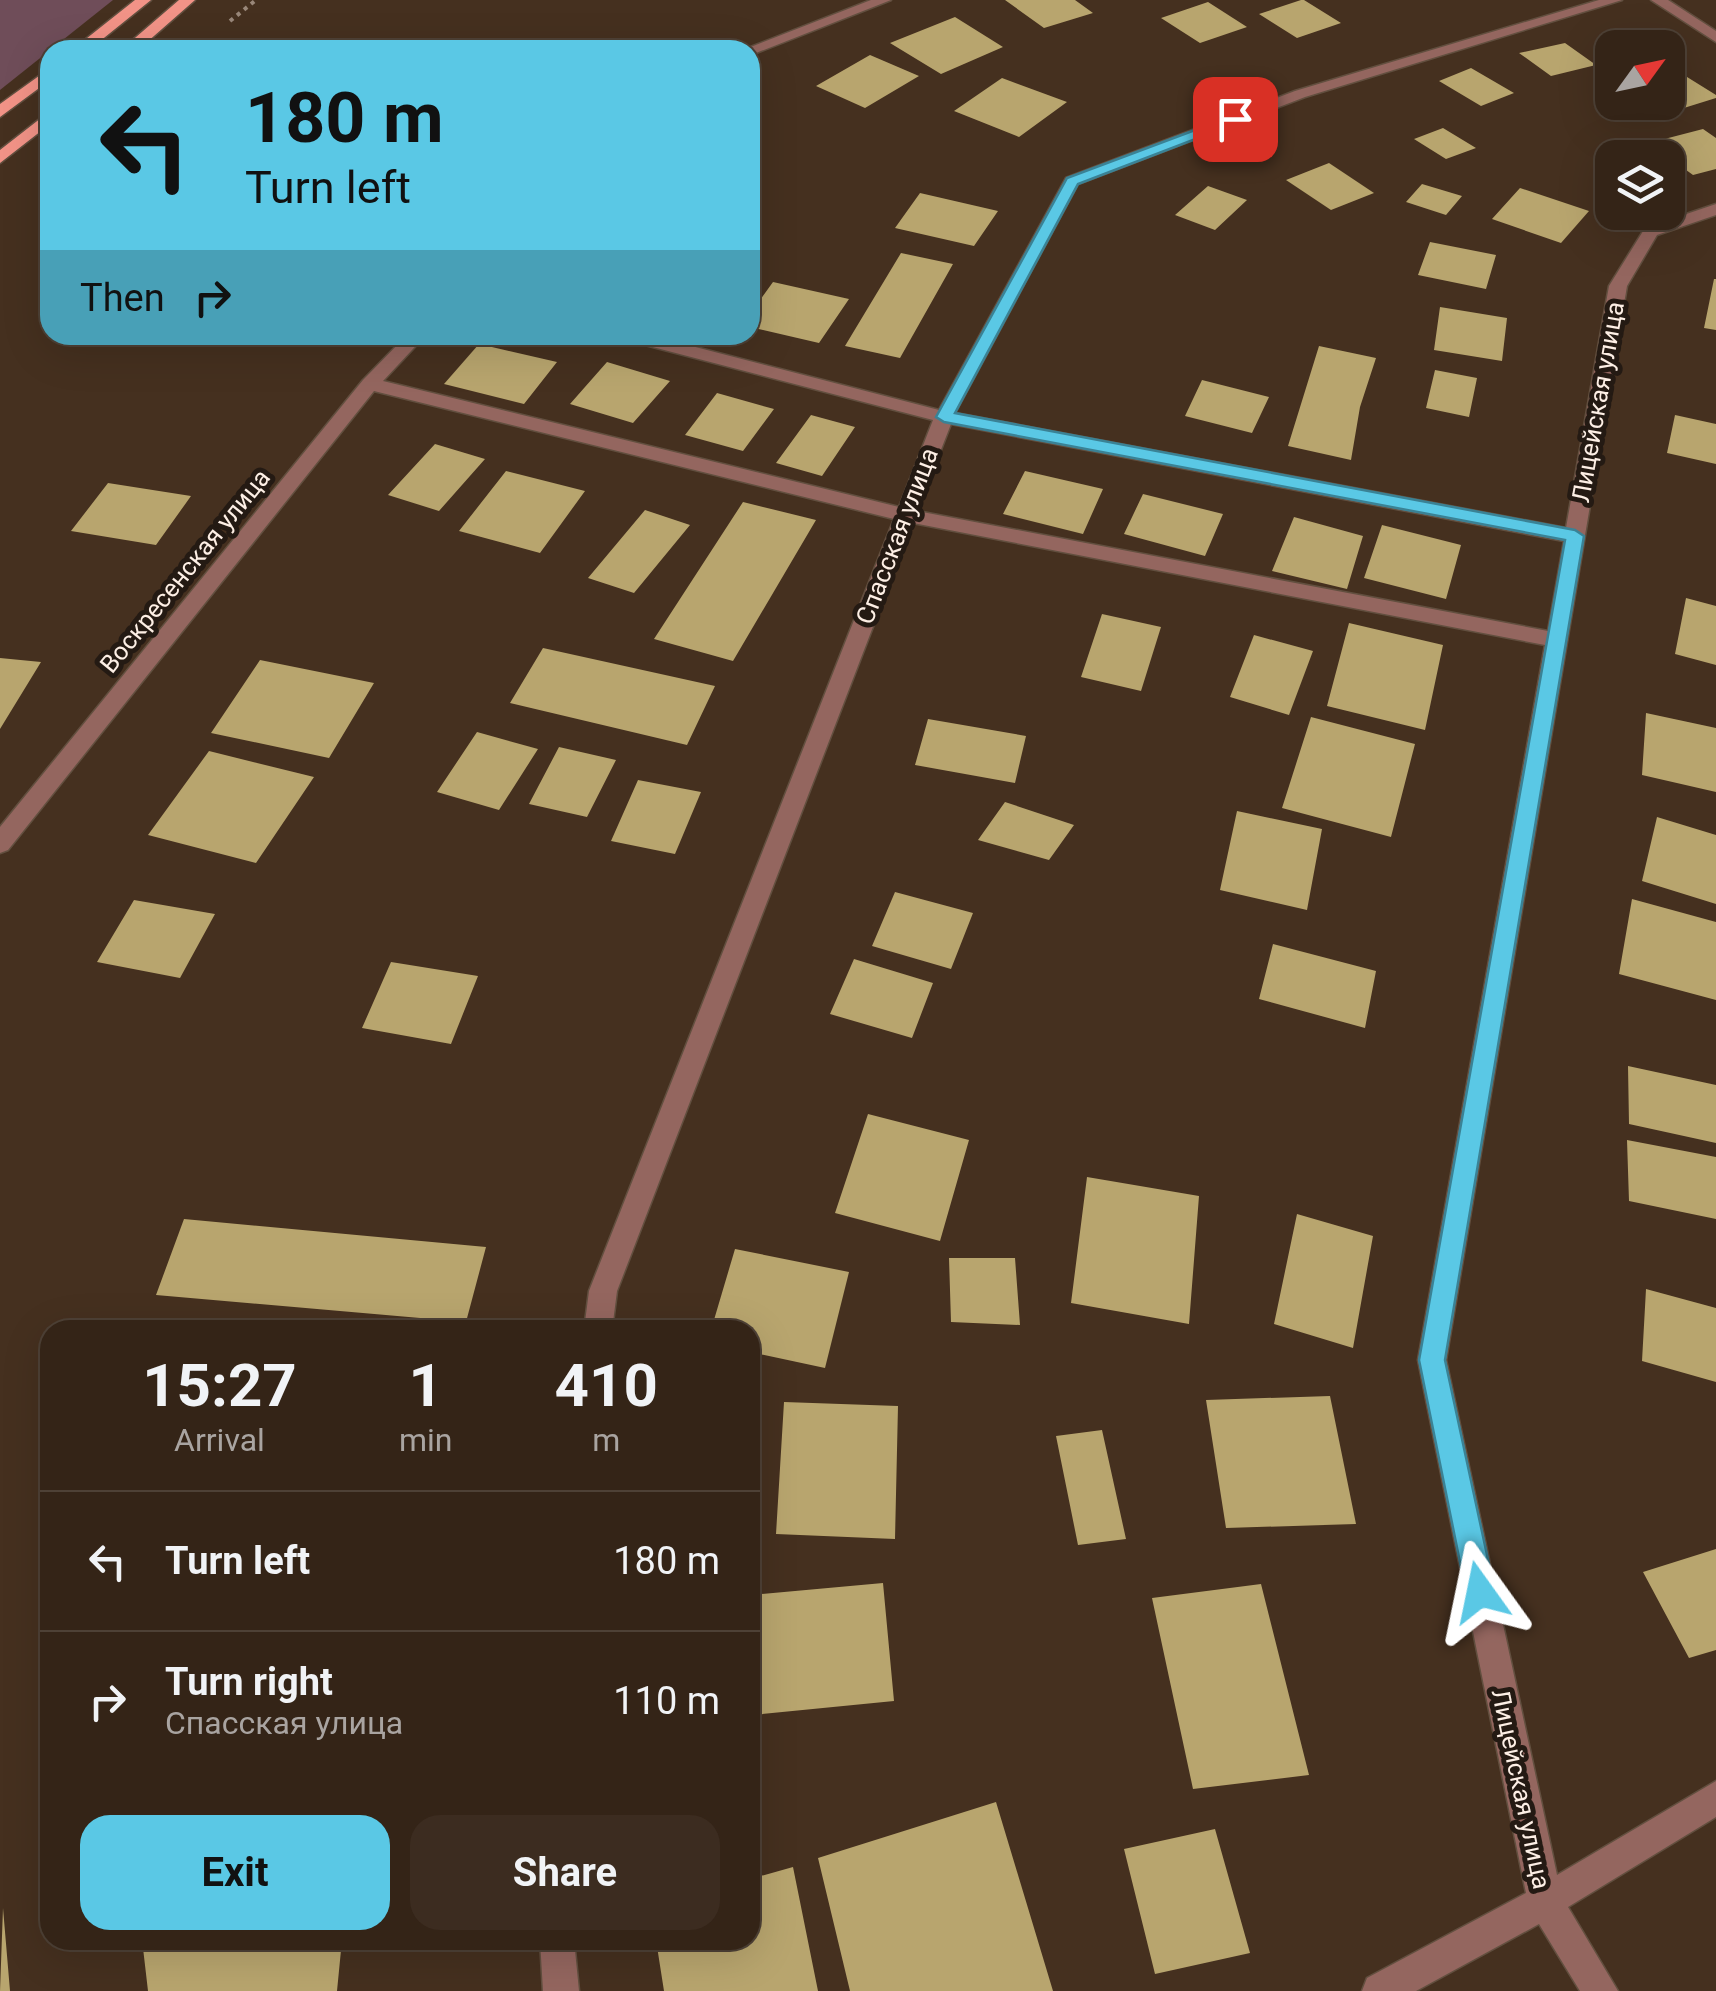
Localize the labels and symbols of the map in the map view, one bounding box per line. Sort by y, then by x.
north arrow [1595,30,1685,120]
pin [1193,77,1278,162]
street label: Лицейская улица [1566,299,1630,505]
street label: Спасская улица [850,444,944,628]
street label: Воскресенская улица [94,463,276,679]
position arrow [1428,1540,1532,1644]
street label: Лицейская улица [1486,1687,1556,1891]

